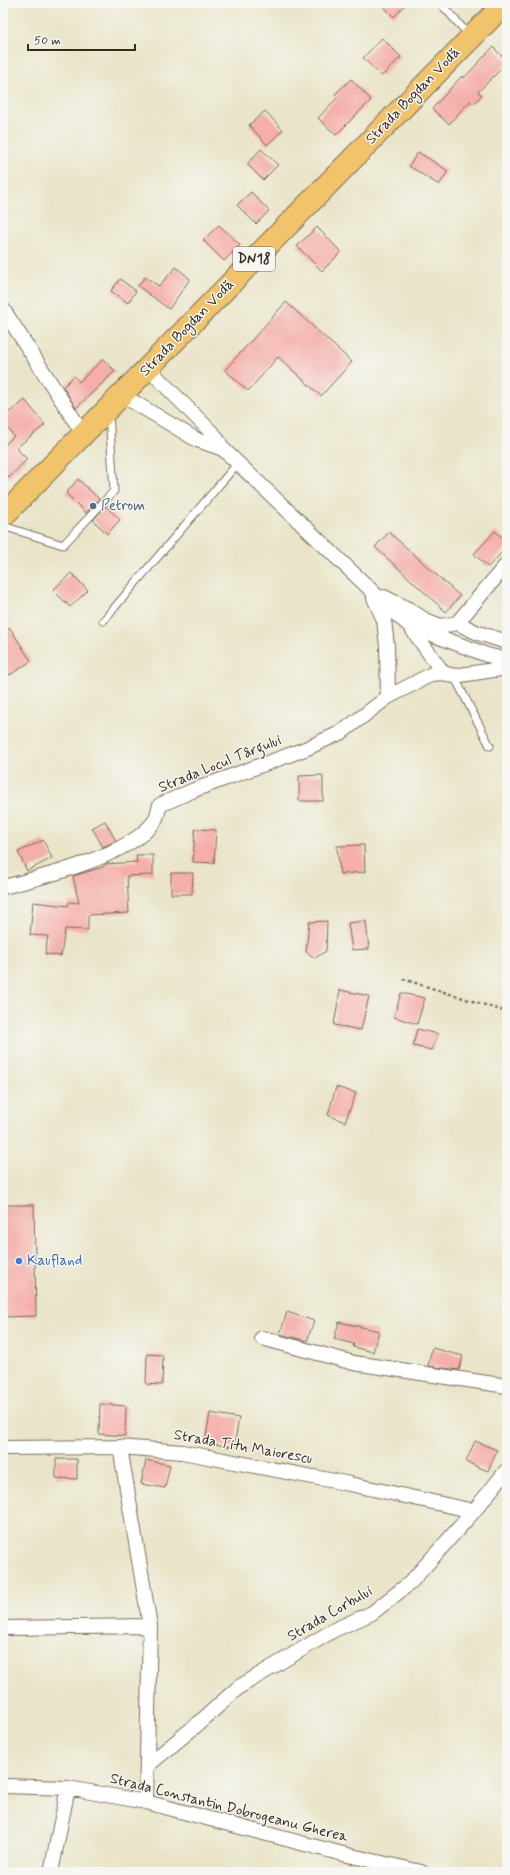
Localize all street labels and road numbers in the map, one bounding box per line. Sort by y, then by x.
street label: Strada Bogdan Vodă [361,43,466,150]
road number: DN18 [233,247,275,271]
street label: Strada Bogdan Vodă [135,275,240,382]
street label: Strada Locul Târgului [156,730,285,799]
street label: Strada Titu Maiorescu [172,1425,314,1469]
street label: Strada Corbului [284,1581,376,1647]
street label: Strada Constantin Dobrogeanu Gherea [108,1769,351,1848]

